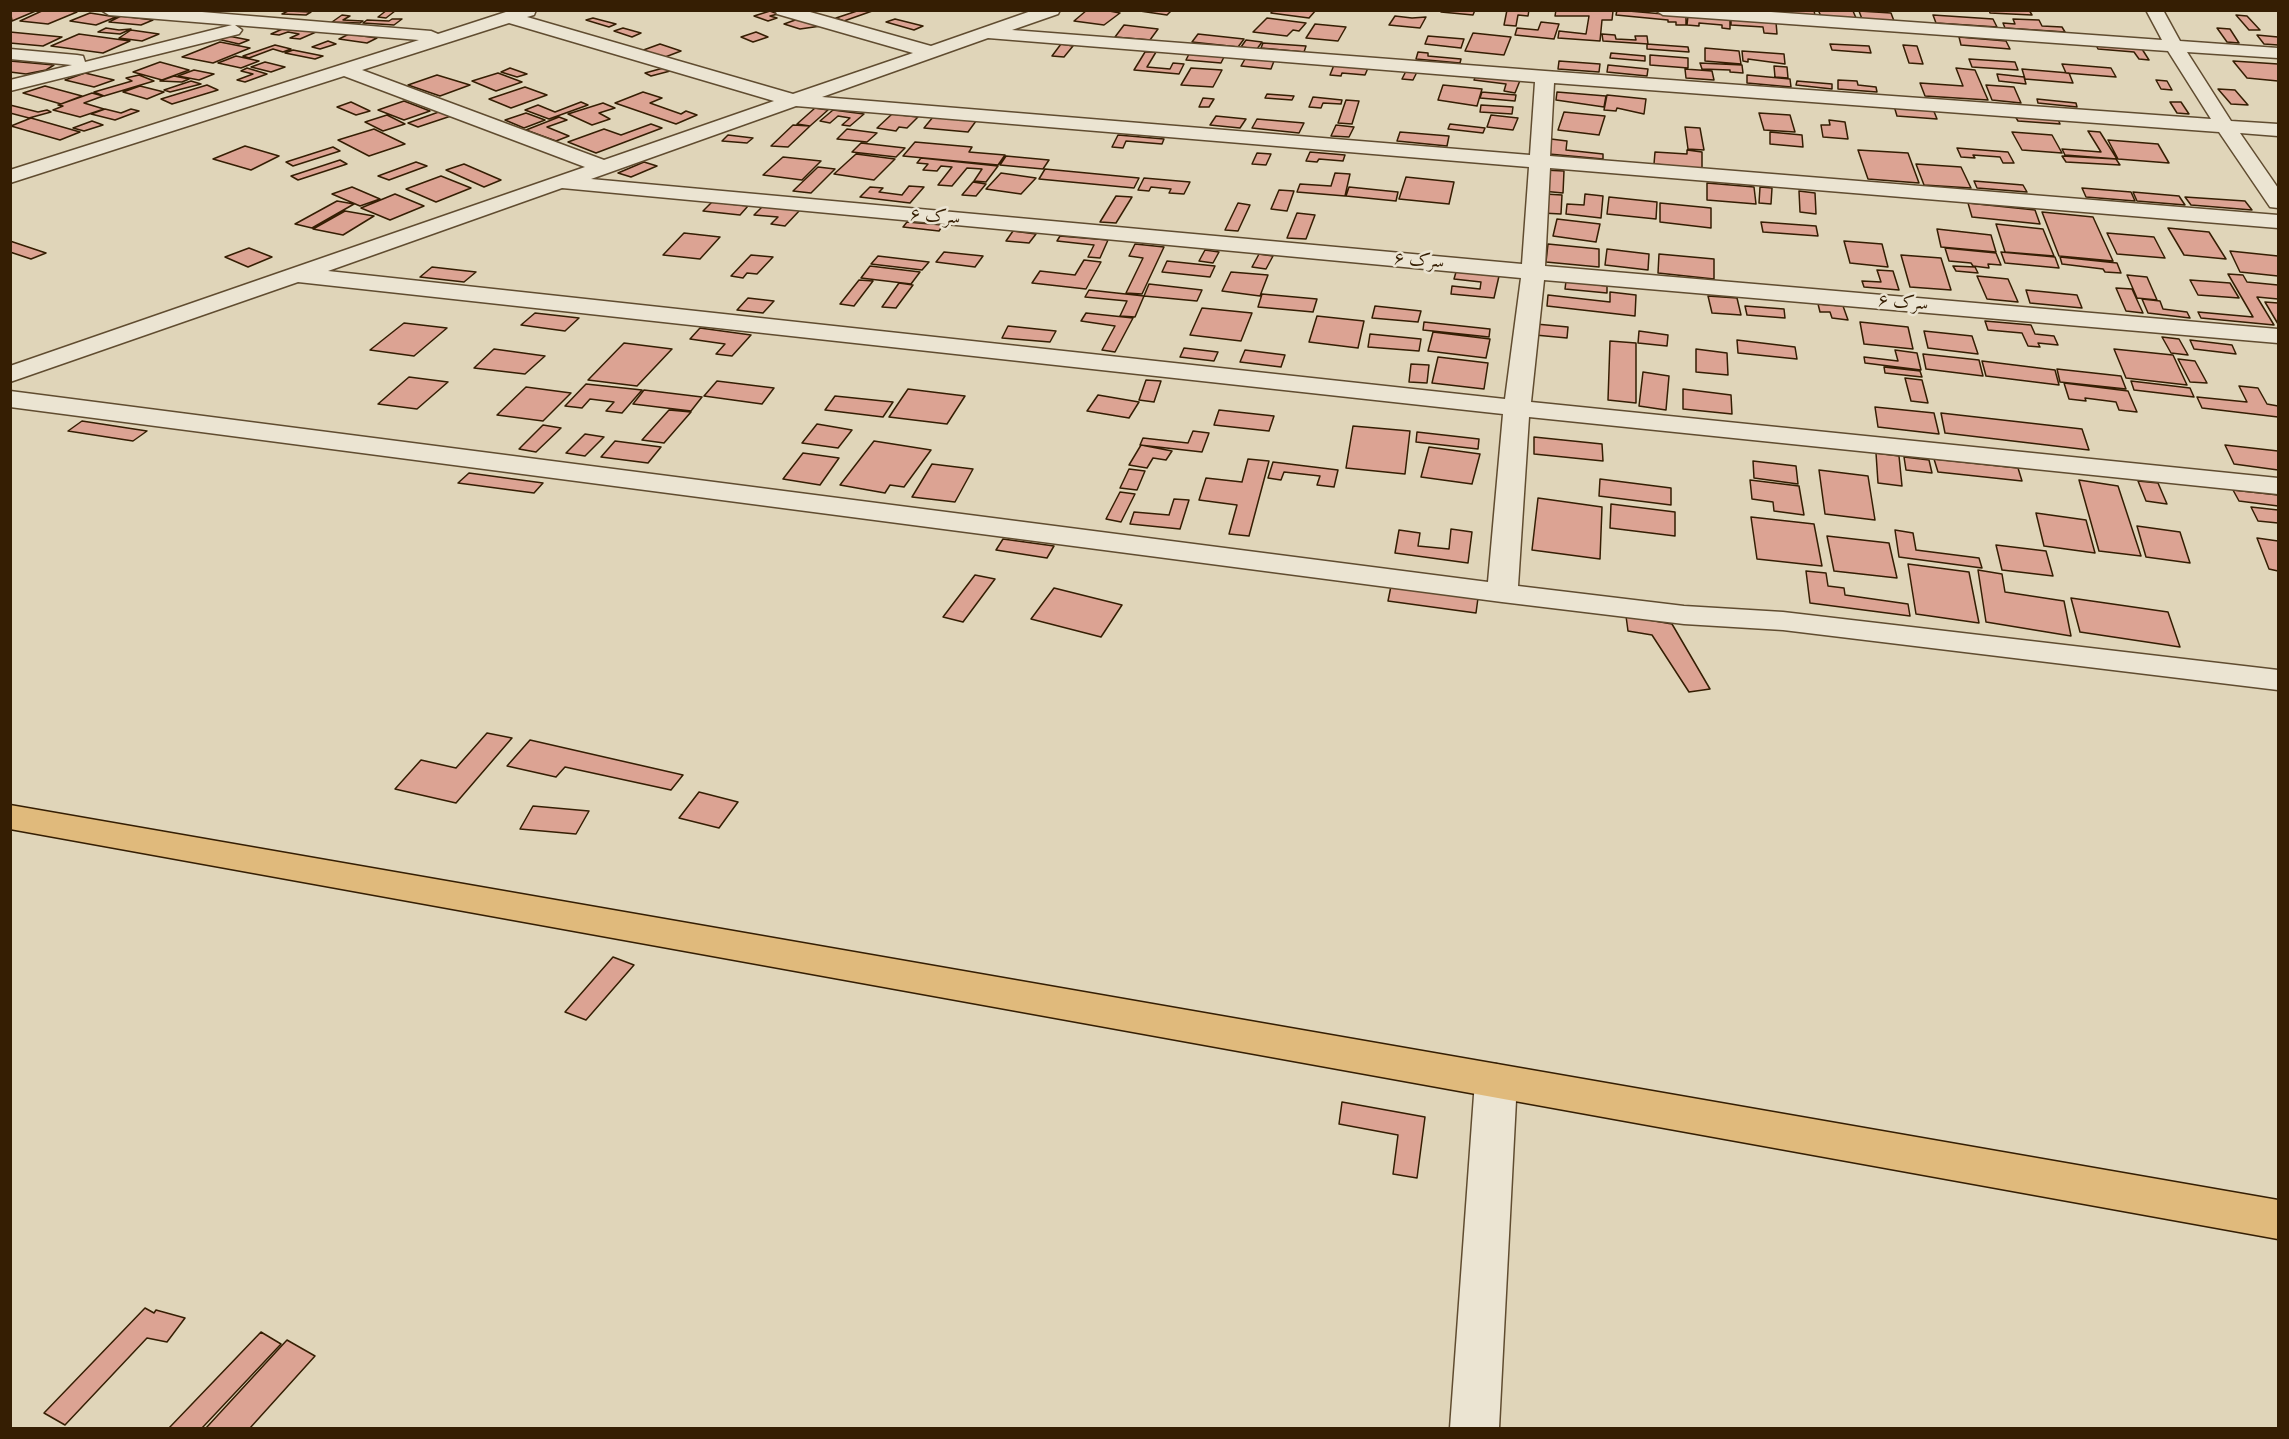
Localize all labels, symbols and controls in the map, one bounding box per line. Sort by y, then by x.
street label: سرک ۶ [909,204,961,230]
street label: سرک ۶ [1393,248,1445,274]
street label: سرک ۶ [1877,290,1929,316]

